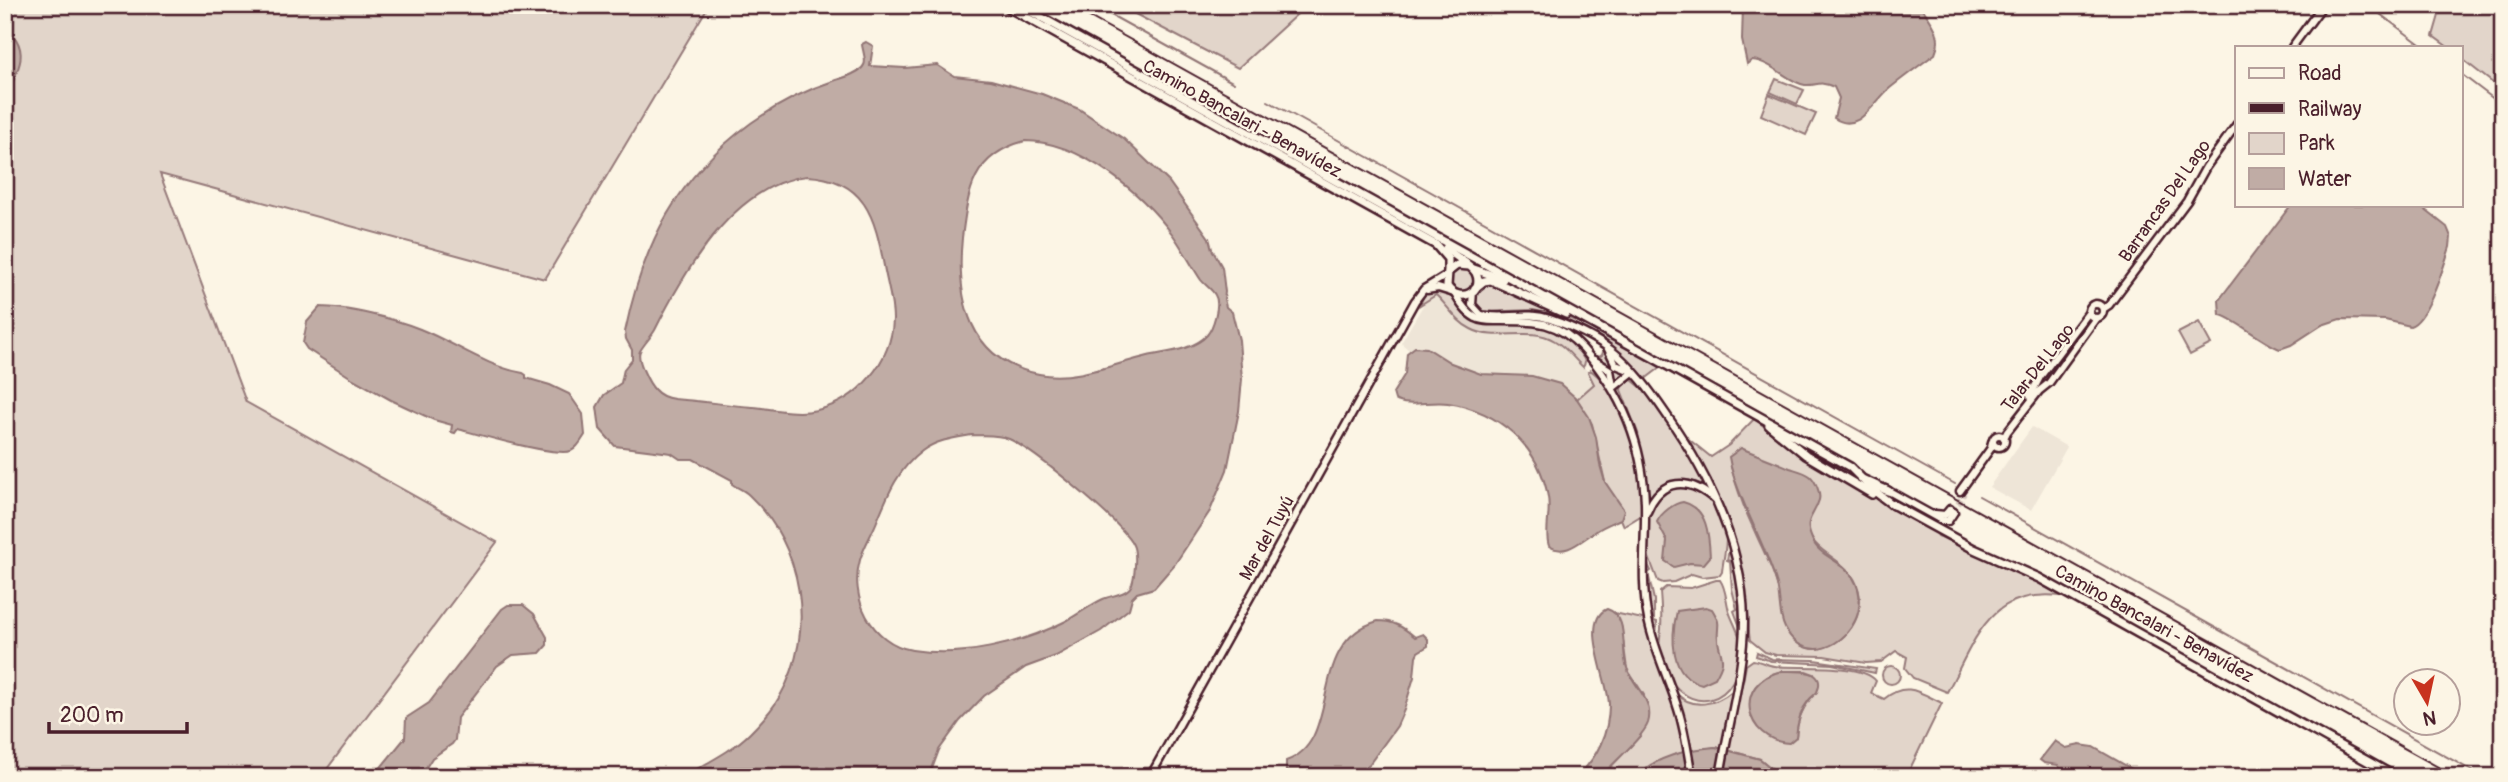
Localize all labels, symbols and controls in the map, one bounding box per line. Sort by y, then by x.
legend [2235,46,2462,206]
street label: Camino Bancalari - Benavídez [1139,55,1345,183]
text: Road [2298,60,2342,87]
text: Railway [2298,96,2362,123]
text: Park [2298,130,2335,157]
street label: Barrancas Del Lago [2114,135,2216,267]
text: Water [2298,166,2352,193]
street label: Talar Del Lago [1996,319,2080,417]
street label: Mar del Tuyú [1234,492,1300,584]
street label: Camino Bancalari - Benavídez [2051,560,2257,688]
north arrow [2392,666,2462,736]
scale bar [49,691,187,735]
text: 200 m [60,702,124,729]
text: N [2421,705,2438,731]

